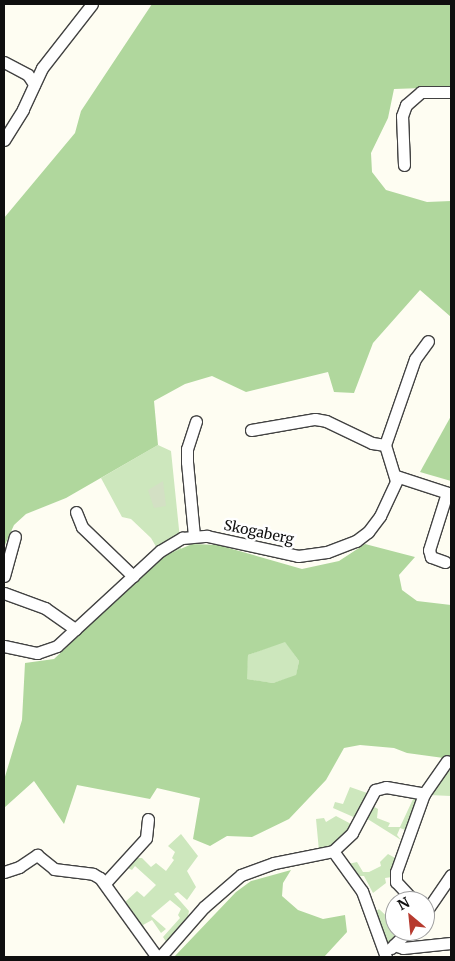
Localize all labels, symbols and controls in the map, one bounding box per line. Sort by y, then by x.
street label: Skogaberg [222,516,296,548]
north arrow [385,891,435,941]
text: N [394,893,413,914]

